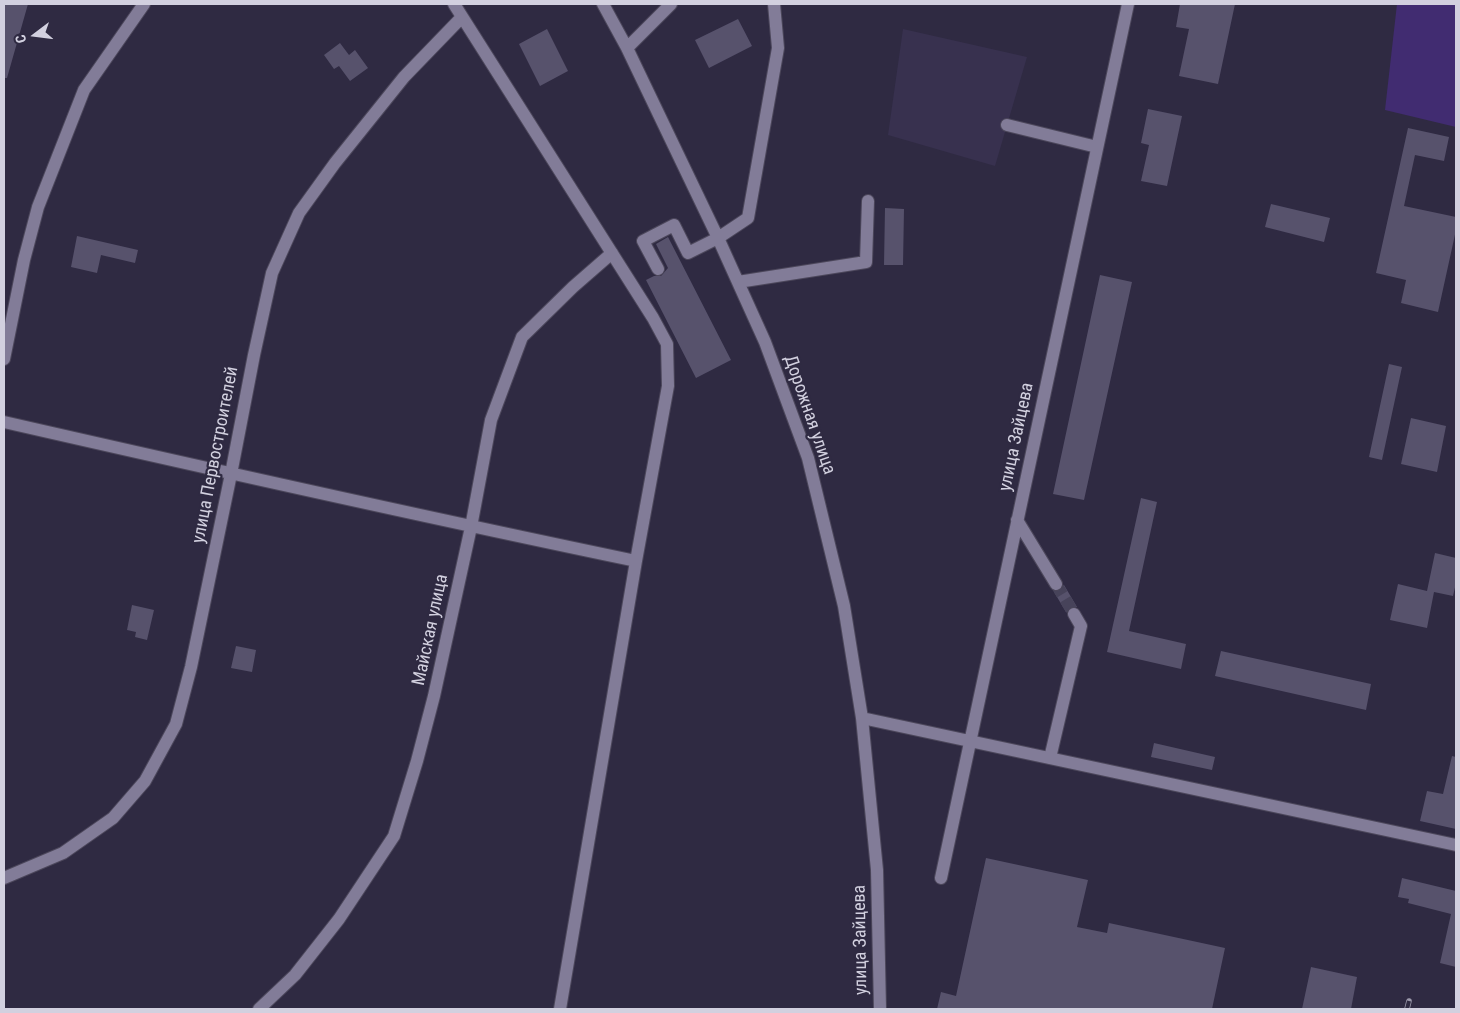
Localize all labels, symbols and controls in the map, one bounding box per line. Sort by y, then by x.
north arrow [10,10,60,60]
text: С [12,33,29,45]
street label: Дорожная улица [778,353,840,477]
street label: улица Первостроителей [188,365,244,545]
street label: улица Зайцева [995,381,1039,493]
street label: Майская улица [409,572,453,688]
street label: улица Зайцева [849,885,873,995]

